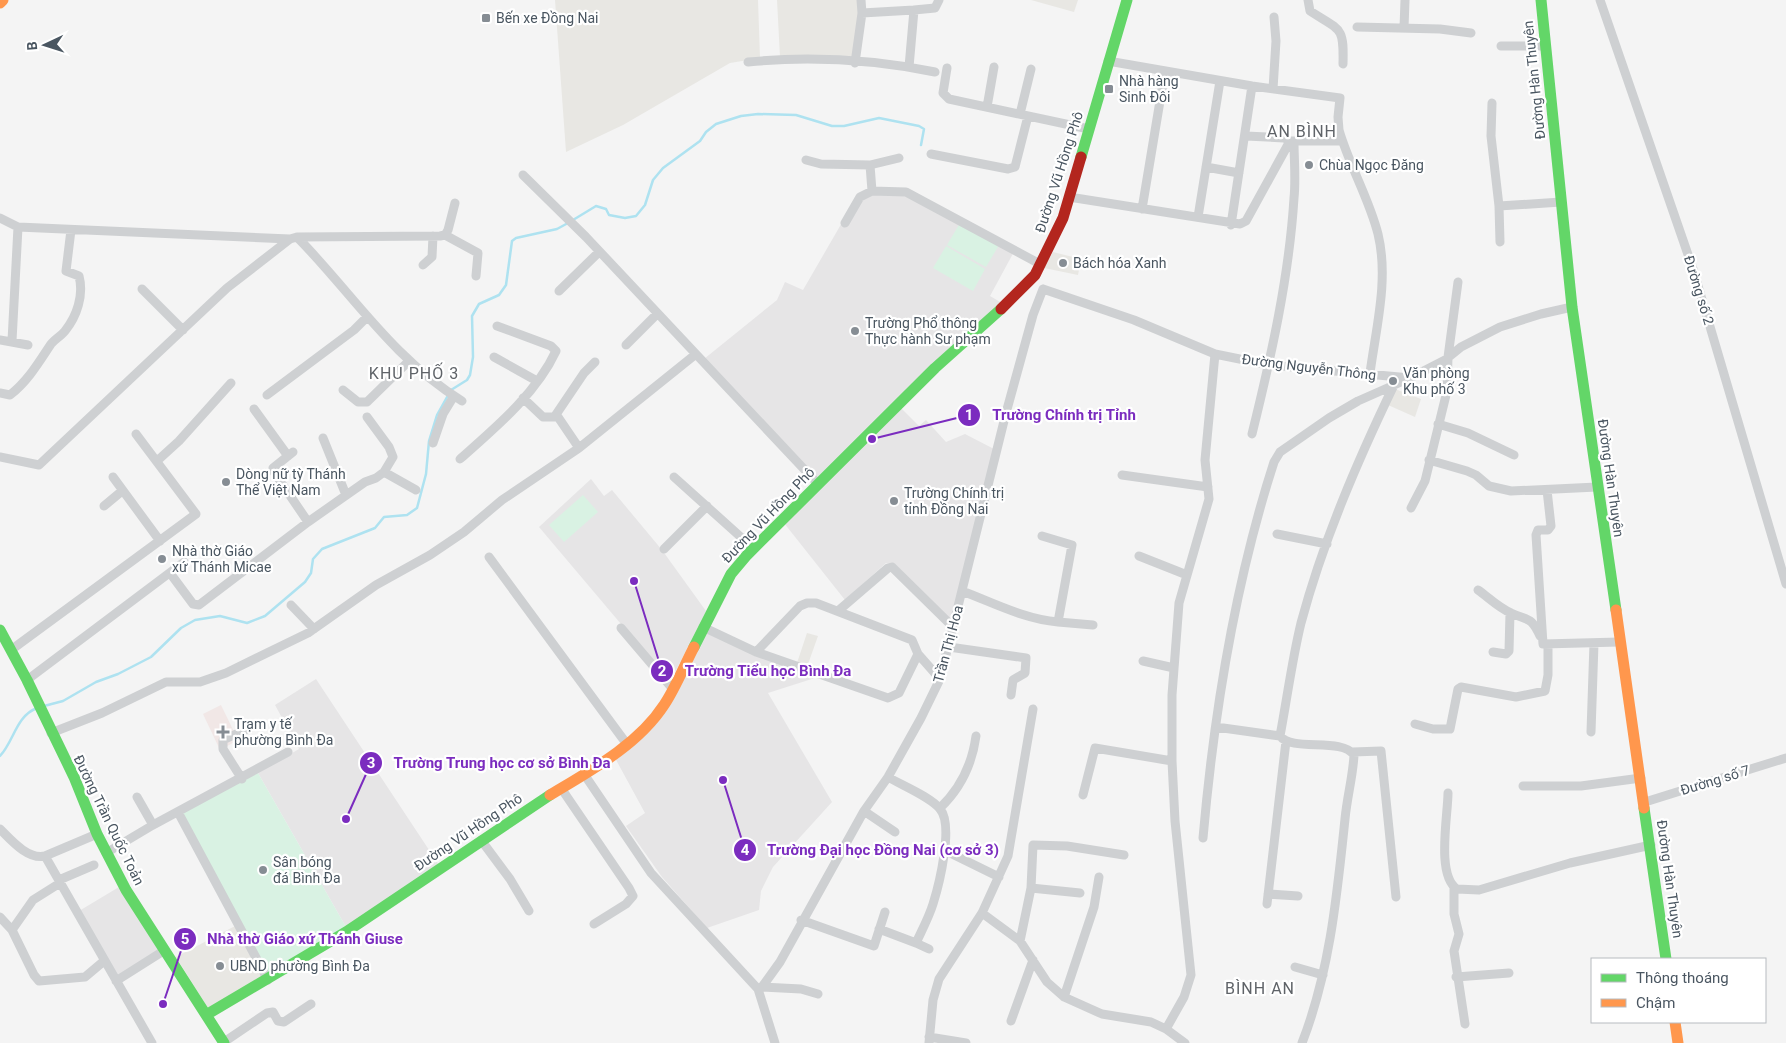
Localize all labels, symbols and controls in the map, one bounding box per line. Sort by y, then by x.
place label: Bến xe Đồng Nai [496,10,599,26]
marker: Bến xe Đồng Nai [480,12,492,24]
north arrow [20,20,70,70]
street label: Đường Hàn Thuyên [1520,20,1548,140]
text: B [24,41,40,51]
place label: Nhà hàng Sinh Đôi [1119,73,1179,105]
marker: Nhà hàng Sinh Đôi [1103,83,1115,95]
street label: Đường Vũ Hồng Phô [1032,109,1086,235]
district label: AN BÌNH [1267,122,1337,141]
place label: Chùa Ngọc Đăng [1319,157,1424,173]
marker: Chùa Ngọc Đăng [1303,159,1315,171]
street label: Đường số 2 [1681,253,1717,327]
place label: Bách hóa Xanh [1073,255,1166,271]
marker: Bách hóa Xanh [1057,257,1069,269]
place label: Trường Phổ thông Thực hành Sư phạm [865,315,991,347]
marker: Trường Phổ thông Thực hành Sư phạm [849,325,861,337]
street label: Đường Nguyễn Thông [1241,351,1377,383]
district label: KHU PHỐ 3 [369,362,459,383]
place label: Văn phòng Khu phố 3 [1403,365,1470,397]
marker: Văn phòng Khu phố 3 [1387,375,1399,387]
callout: Trường Chính trị Tỉnh [957,400,1146,430]
text: 1 [965,406,973,424]
text: Trường Chính trị Tỉnh [992,406,1136,424]
street label: Đường Hàn Thuyên [1595,418,1627,538]
street label: Đường Vũ Hồng Phô [718,464,818,566]
place label: Dòng nữ tỳ Thánh Thể Việt Nam [236,466,346,498]
marker: Dòng nữ tỳ Thánh Thể Việt Nam [220,476,232,488]
place label: Trường Chính trị tỉnh Đồng Nai [904,485,1004,517]
marker: Trường Chính trị tỉnh Đồng Nai [888,495,900,507]
place label: Nhà thờ Giáo xứ Thánh Micae [172,543,271,575]
marker: Nhà thờ Giáo xứ Thánh Micae [156,553,168,565]
street label: Trần Thị Hoa [930,604,966,684]
callout: Trường Tiểu học Bình Đa [649,656,861,686]
text: 2 [658,662,667,680]
text: Trường Tiểu học Bình Đa [685,662,851,680]
place label: Trạm y tế phường Bình Đa [234,716,333,748]
marker: Trạm y tế phường Bình Đa [216,725,230,739]
callout: Trường Trung học cơ sở Bình Đa [359,748,621,778]
street label: Đường Trần Quốc Toản [70,752,148,888]
text: 3 [367,754,375,772]
text: Trường Trung học cơ sở Bình Đa [394,754,610,772]
street label: Đường số 7 [1678,762,1752,798]
street label: Đường Vũ Hồng Phô [411,790,525,874]
street label: Đường Hàn Thuyên [1654,819,1686,939]
callout: Trường Đại học Đồng Nai (cơ sở 3) [733,835,1009,865]
text: 4 [741,841,750,859]
text: Trường Đại học Đồng Nai (cơ sở 3) [767,841,999,859]
place label: Sân bóng đá Bình Đa [273,854,341,886]
marker: Sân bóng đá Bình Đa [257,864,269,876]
callout: Nhà thờ Giáo xứ Thánh Giuse [172,924,413,954]
text: 5 [181,930,189,948]
text: Nhà thờ Giáo xứ Thánh Giuse [207,930,403,948]
place label: UBND phường Bình Đa [230,958,370,974]
legend [1591,958,1766,1023]
marker: UBND phường Bình Đa [214,960,226,972]
text: Thông thoáng [1636,969,1729,987]
district label: BÌNH AN [1225,979,1295,998]
text: Chậm [1636,994,1675,1012]

